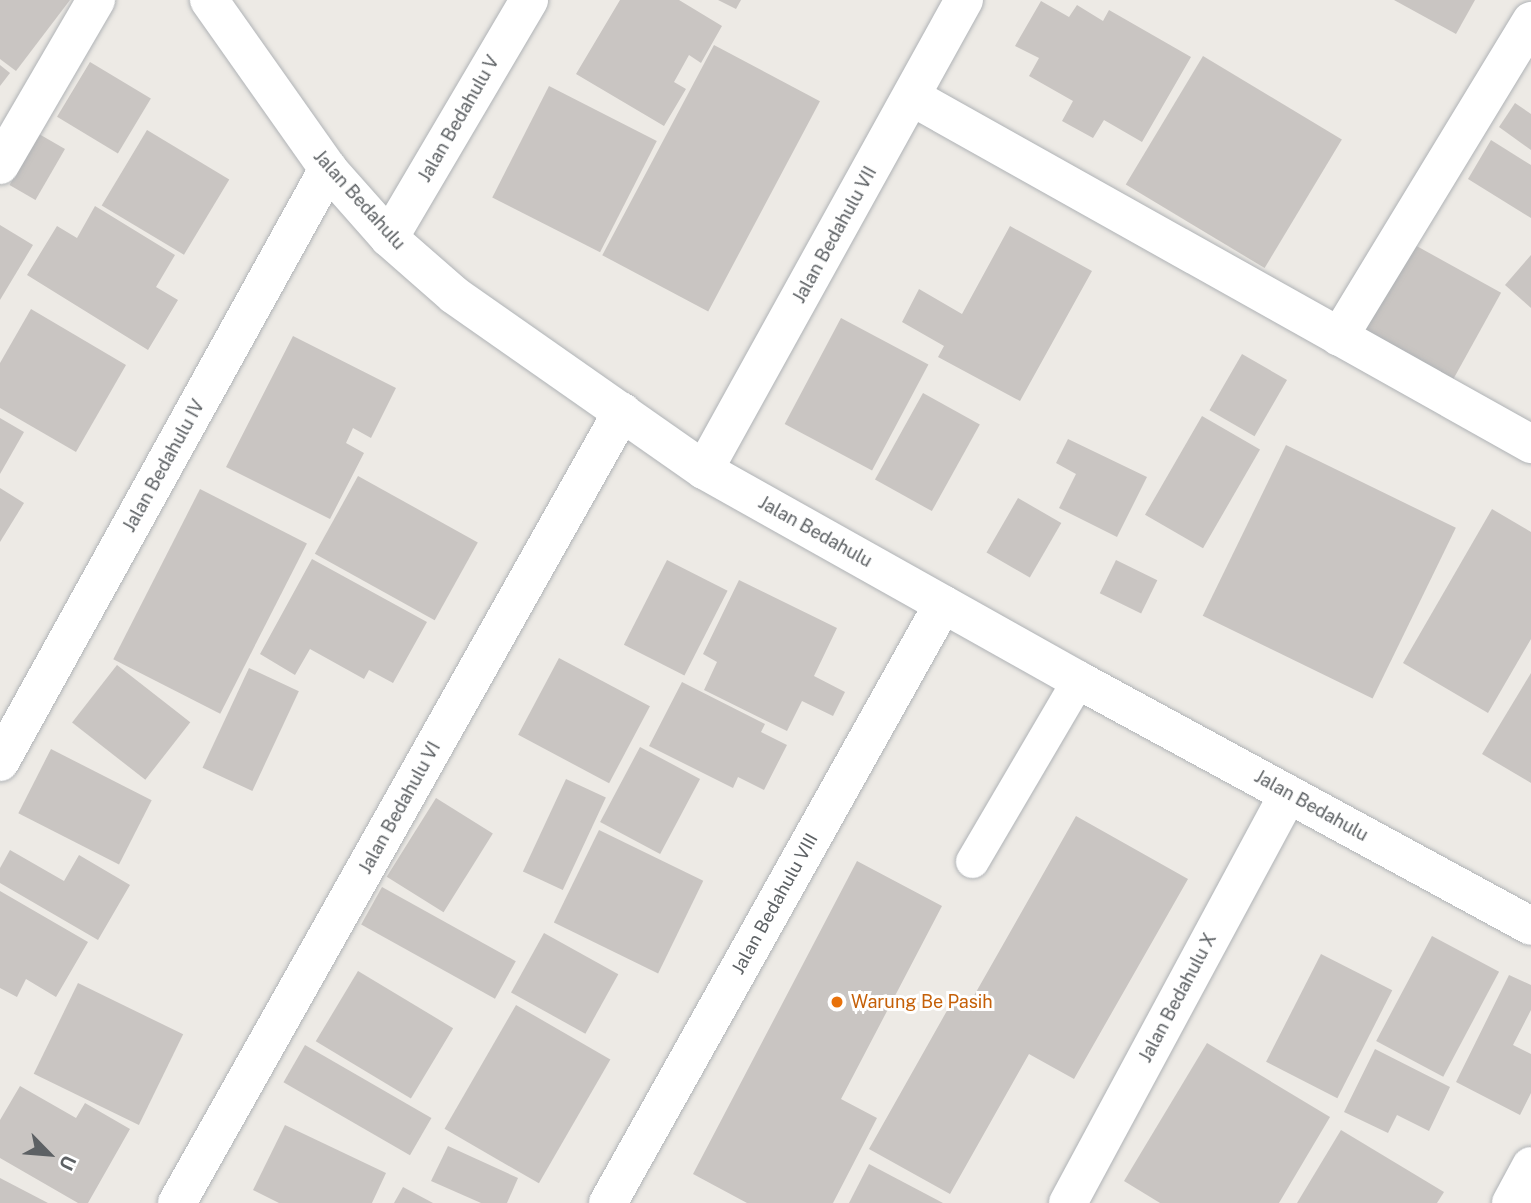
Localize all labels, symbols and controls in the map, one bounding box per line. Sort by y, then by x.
street label: Jalan Bedahulu V [414,52,504,186]
street label: Jalan Bedahulu [309,146,409,254]
street label: Jalan Bedahulu VII [788,163,882,307]
street label: Jalan Bedahulu IV [119,396,209,536]
street label: Jalan Bedahulu [754,492,876,572]
street label: Jalan Bedahulu VI [355,738,445,878]
street label: Jalan Bedahulu [1250,766,1372,846]
street label: Jalan Bedahulu VIII [727,830,823,978]
street label: Jalan Bedahulu X [1135,930,1221,1066]
place label: Warung Be Pasih [851,991,993,1013]
marker: Warung Be Pasih [829,994,845,1010]
north arrow [14,1119,84,1189]
text: U [55,1152,81,1174]

